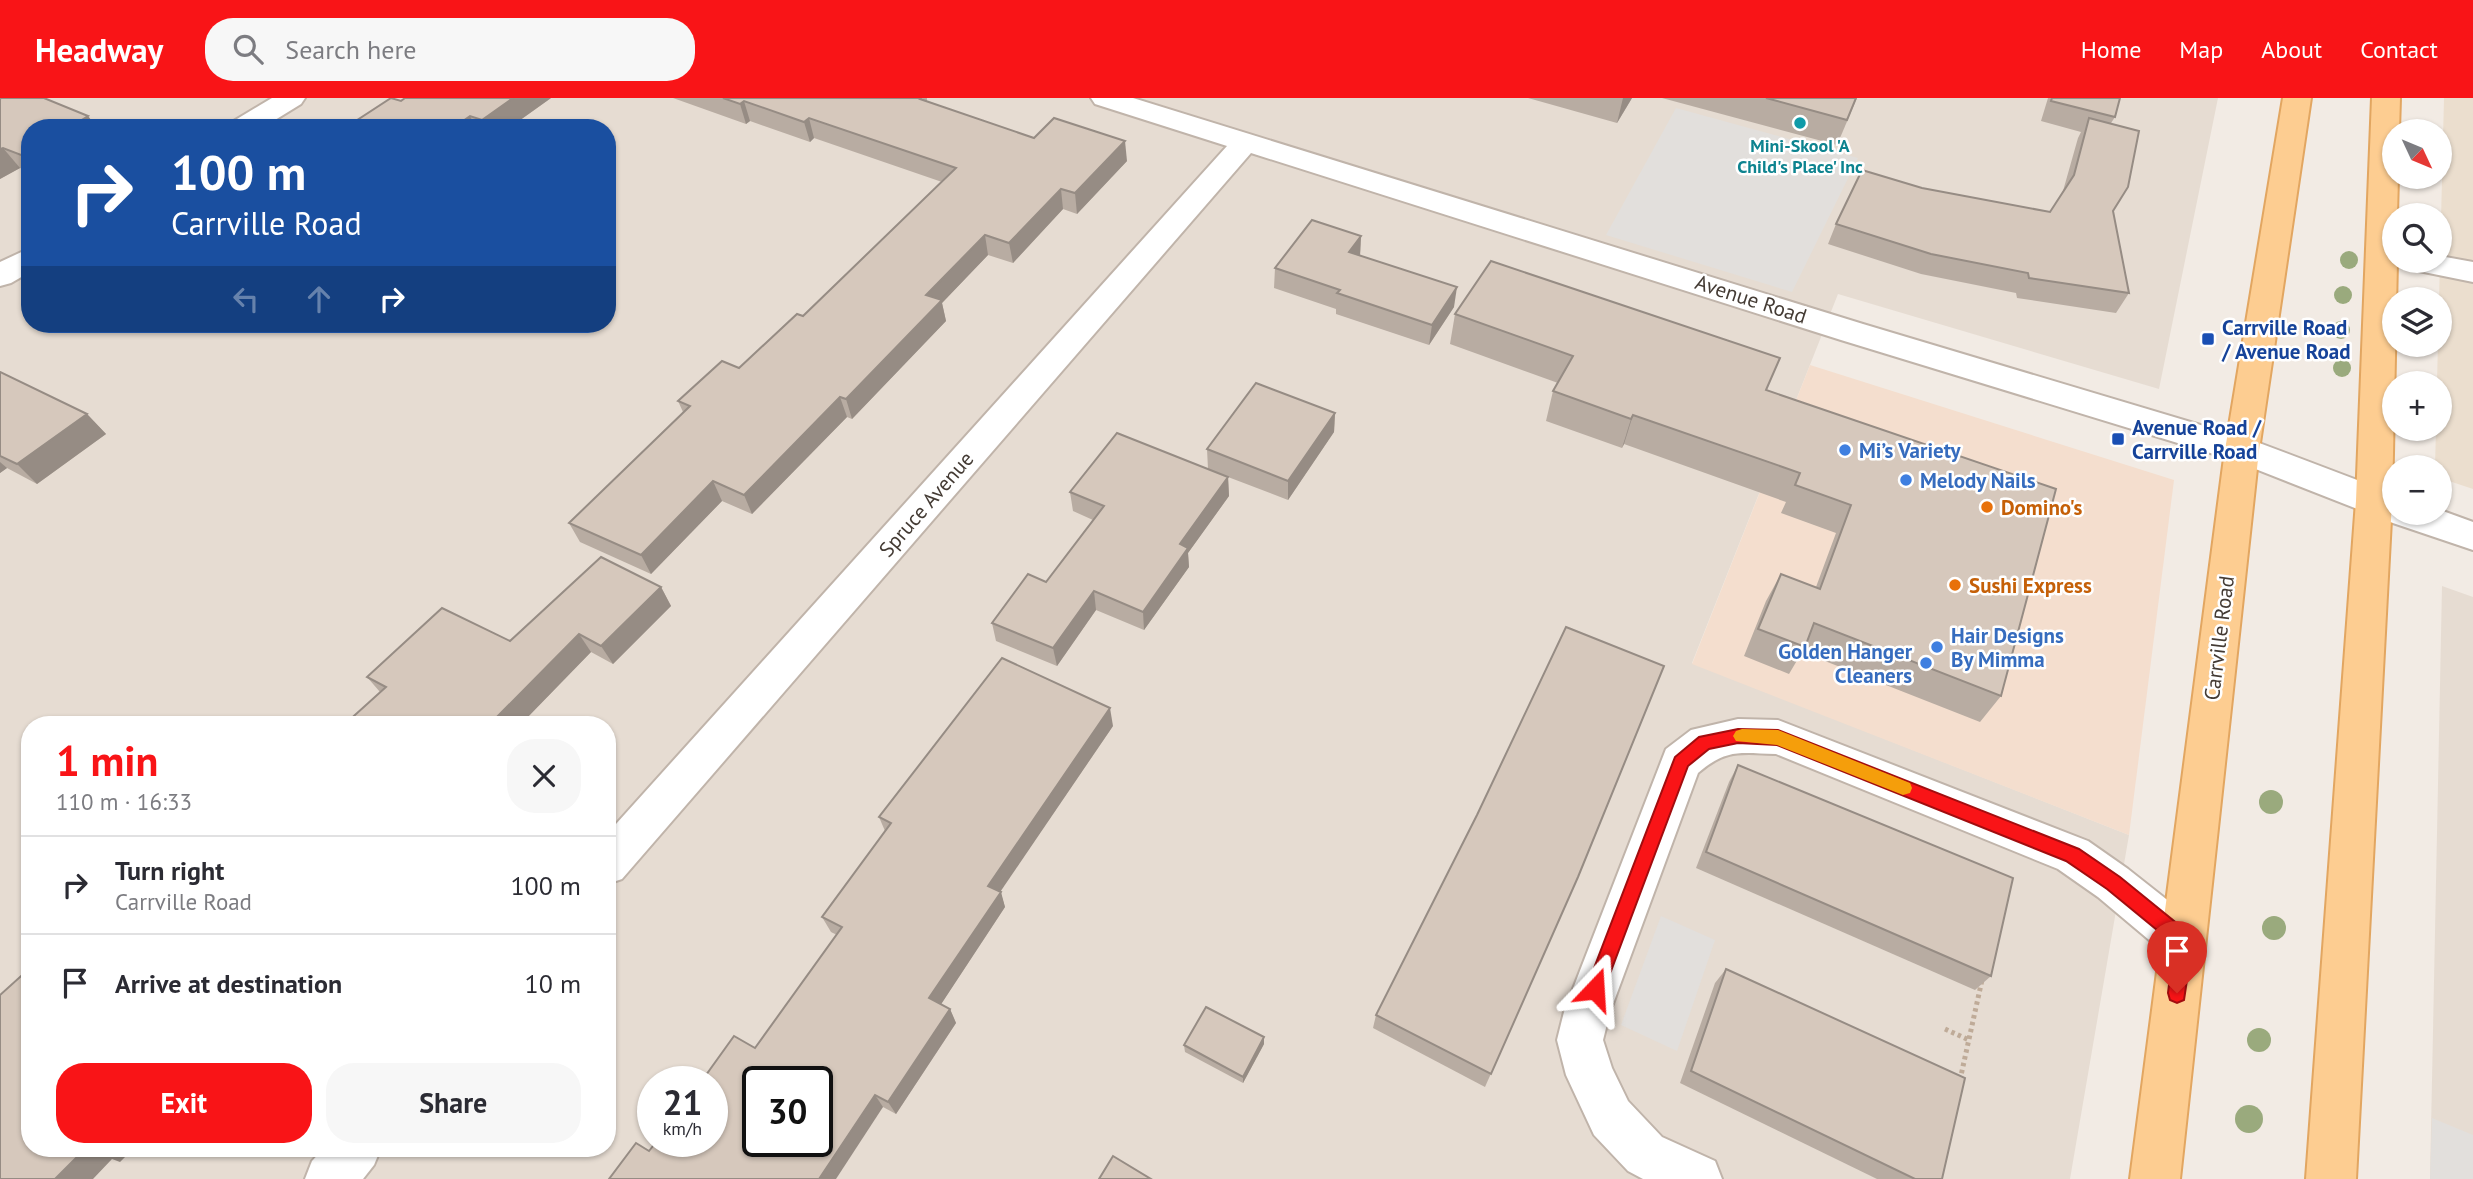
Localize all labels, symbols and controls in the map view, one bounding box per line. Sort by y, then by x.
search box [205,18,695,81]
text: Headway [35,28,163,71]
icon: search [229,30,267,68]
text: Search here [285,33,416,66]
text: Home [2081,34,2141,65]
text: Map [2179,34,2223,65]
text: About [2261,34,2322,65]
text: Contact [2360,34,2438,65]
marker: Mini-Skool 'A Child's Place' Inc [1792,115,1808,131]
north arrow [2382,119,2452,189]
map controls [2382,119,2452,525]
place label: Mini-Skool 'A Child's Place' Inc [1737,134,1863,178]
text: 100 m [171,140,306,204]
icon: right [56,147,147,238]
text: Carrville Road [171,202,362,244]
button: search [2382,203,2452,273]
street label: Avenue Road [1692,268,1810,330]
icon: left [227,280,265,318]
icon: ahead [300,280,338,318]
icon: right [373,280,411,318]
button: layers [2382,287,2452,357]
place label: Carrville Road / Avenue Road [2221,314,2351,365]
marker: Carrville Road / Avenue Road [2200,331,2216,347]
button: + [2382,371,2452,441]
place label: Avenue Road / Carrville Road [2132,414,2263,465]
marker: Avenue Road / Carrville Road [2110,431,2126,447]
place label: Mi’s Variety [1859,437,1962,464]
marker: Mi’s Variety [1837,442,1853,458]
street label: Spruce Avenue [873,446,979,562]
button: − [2382,455,2452,525]
place label: Melody Nails [1920,467,2036,494]
marker: Melody Nails [1898,472,1914,488]
place label: Domino's [2001,494,2082,521]
marker: Domino's [1979,499,1995,515]
place label: Sushi Express [1969,572,2092,599]
street label: Carrville Road [2198,574,2240,702]
marker: Sushi Express [1947,577,1963,593]
place label: Hair Designs By Mimma [1951,622,2064,673]
place label: Golden Hanger Cleaners [1778,638,1913,689]
marker: Hair Designs By Mimma [1929,639,1945,655]
marker: Golden Hanger Cleaners [1918,655,1934,671]
text: 1 min [56,733,158,788]
button: close [507,739,581,813]
text: 110 m · 16:33 [56,787,192,816]
text: Turn right [115,854,224,887]
icon: right [56,866,94,904]
text: 100 m [510,869,581,902]
text: Carrville Road [115,887,252,916]
pin [2147,921,2207,993]
icon: arrive [2158,932,2196,970]
position arrow [1558,952,1632,1026]
icon: arrive [56,964,94,1002]
text: Arrive at destination [115,967,342,1000]
text: 10 m [525,967,581,1000]
button: Exit [56,1063,312,1143]
button: Share [326,1063,581,1143]
speed limit sign: 30 [742,1066,833,1157]
text: 21 [663,1079,702,1125]
text: km/h [663,1117,702,1140]

